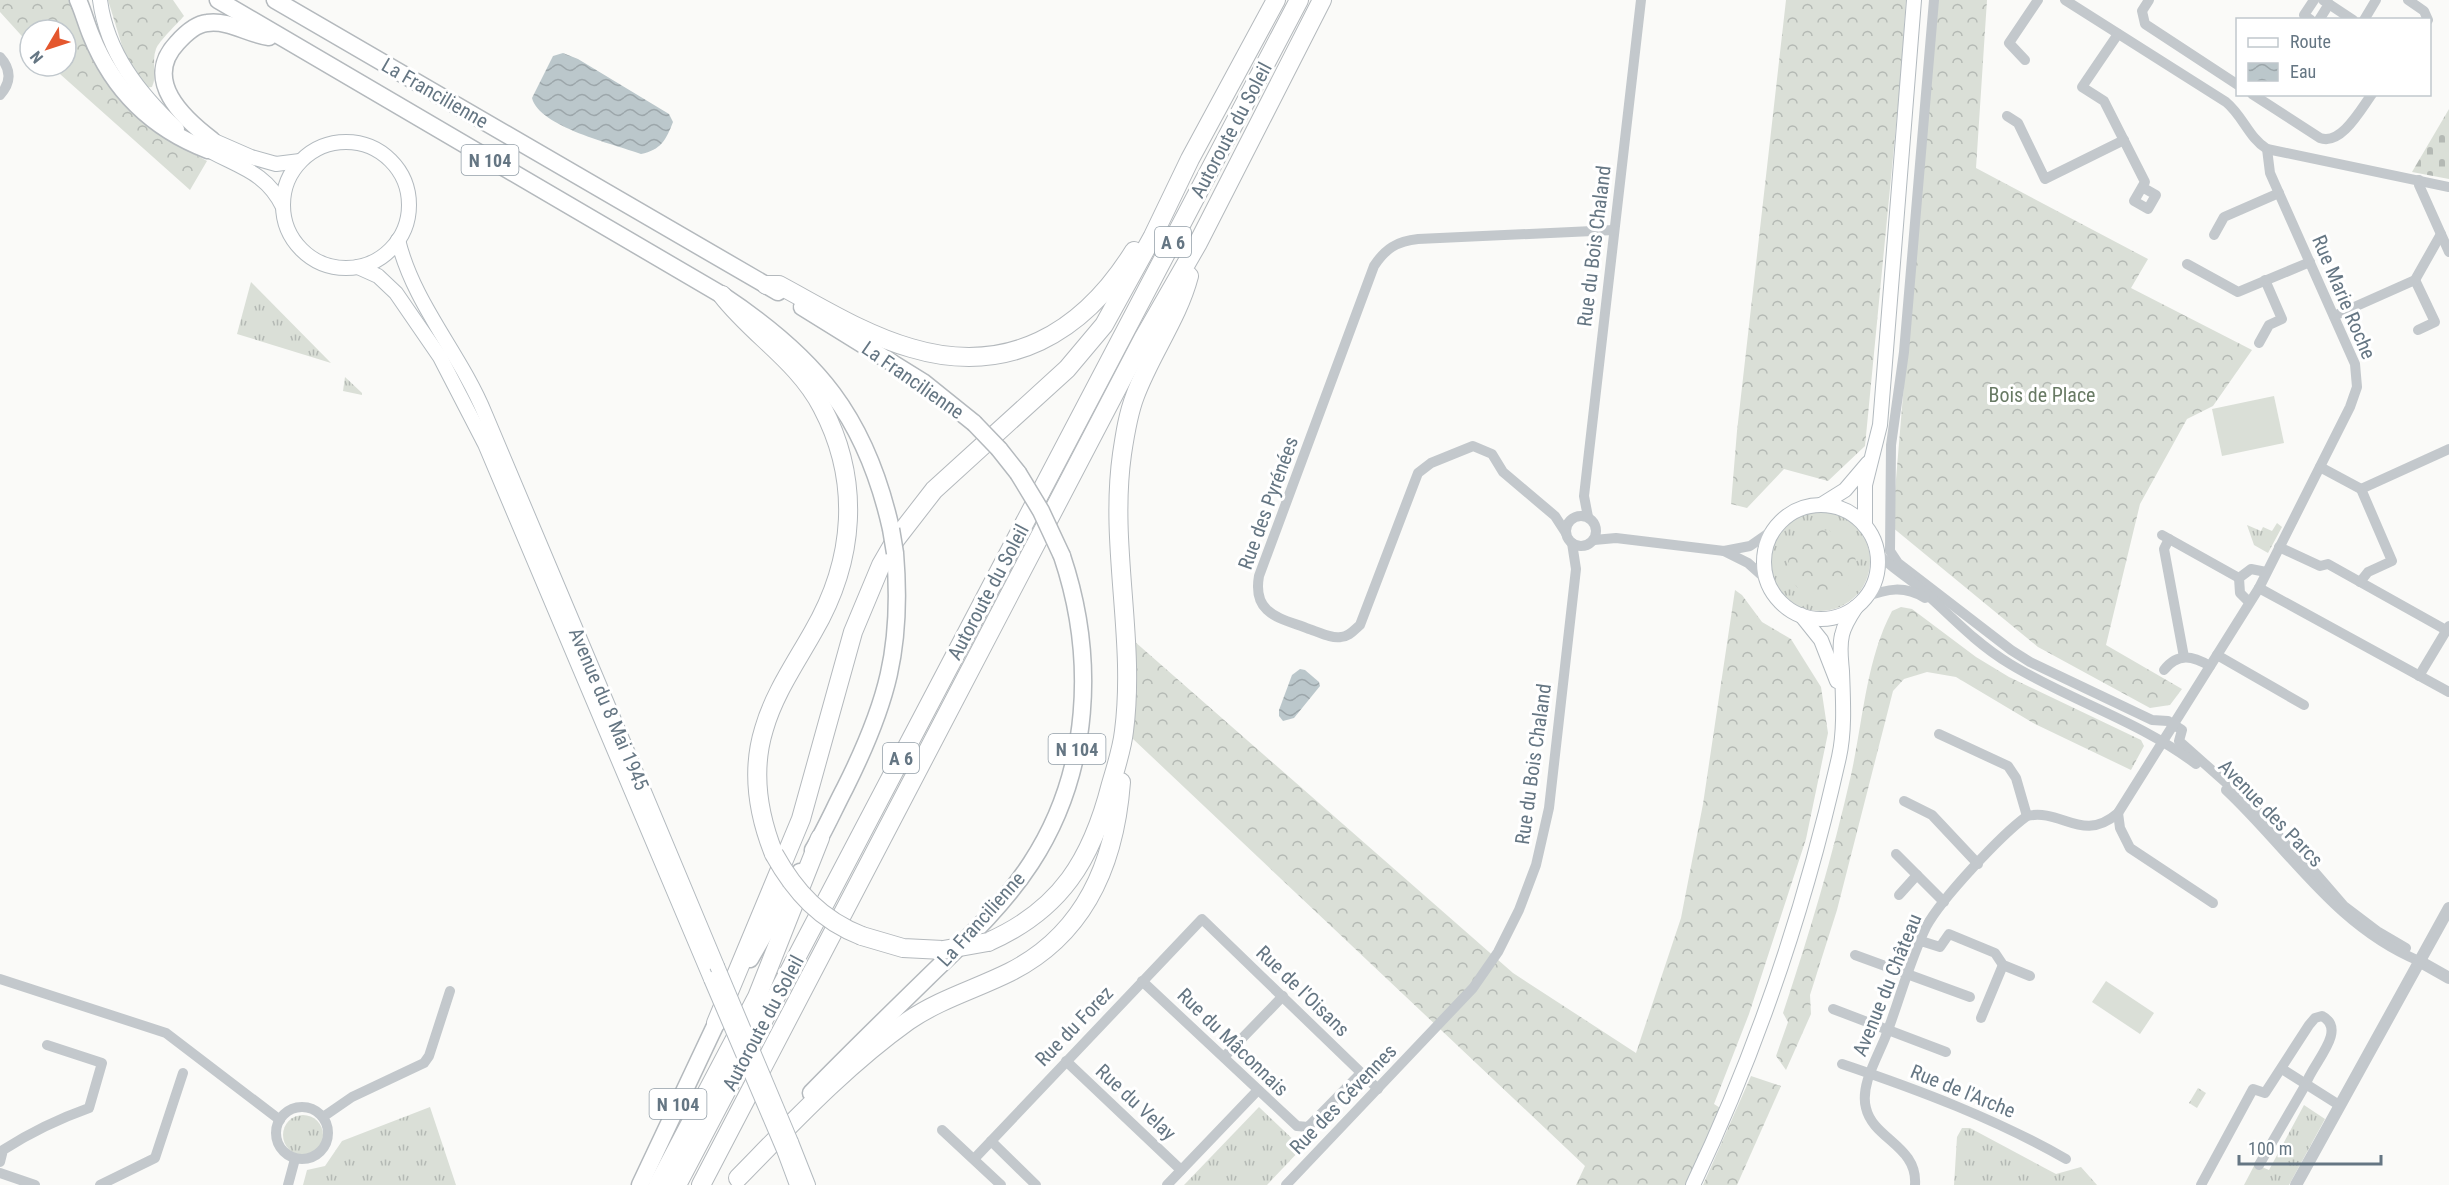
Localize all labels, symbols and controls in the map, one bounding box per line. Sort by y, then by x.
north arrow [18,18,78,78]
legend [2236,18,2431,96]
text: Route [2290,31,2331,52]
text: N [26,47,47,67]
street label: La Francilienne [377,53,493,133]
street label: Autoroute du Soleil [1185,58,1277,202]
text: Eau [2290,61,2316,82]
road number: N 104 [462,145,518,175]
street label: Rue du Bois Chaland [1572,164,1616,328]
road number: A 6 [1155,227,1191,257]
street label: Rue Marie Roche [2307,231,2381,363]
street label: La Francilienne [857,336,969,424]
park label: Bois de Place [1988,383,2096,407]
street label: Rue des Pyrénées [1233,433,1303,573]
street label: Autoroute du Soleil [942,520,1034,664]
street label: Avenue du 8 Mai 1945 [564,624,654,794]
street label: Rue du Bois Chaland [1510,682,1556,846]
road number: N 104 [1048,734,1106,764]
road number: A 6 [883,743,919,773]
street label: Avenue des Parcs [2214,754,2328,872]
street label: La Francilienne [932,867,1030,971]
street label: Avenue du Château [1848,910,1926,1060]
street label: Rue de l'Oisans [1251,941,1355,1041]
street label: Autoroute du Soleil [717,951,809,1095]
street label: Rue du Forez [1030,981,1118,1071]
street label: Rue du Mâconnais [1172,983,1294,1101]
street label: Rue des Cévennes [1285,1039,1401,1159]
street label: Rue du Velay [1091,1059,1181,1145]
street label: Rue de l'Arche [1907,1059,2019,1123]
road number: N 104 [650,1089,706,1119]
scale bar [2239,1128,2382,1166]
text: 100 m [2248,1138,2292,1159]

